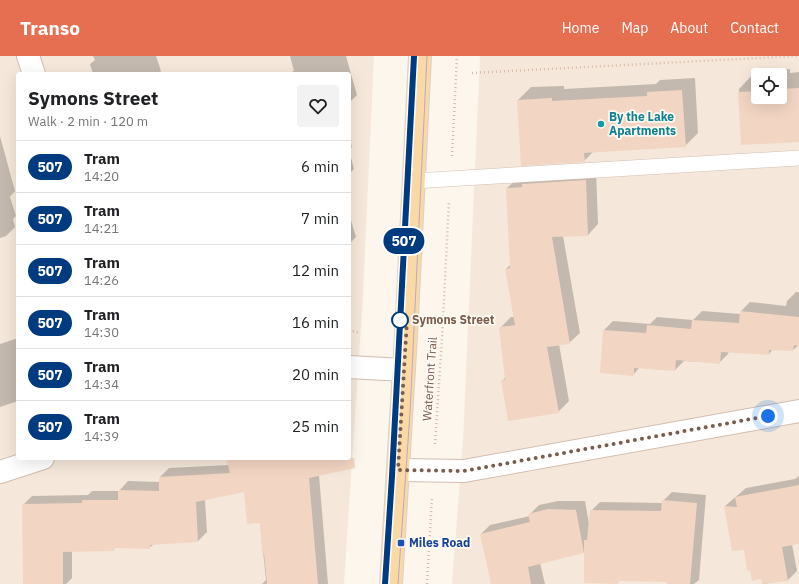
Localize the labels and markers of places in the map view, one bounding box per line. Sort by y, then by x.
place label: By the Lake Apartments [609,109,676,138]
marker: By the Lake Apartments [596,119,606,129]
marker: Symons Street [391,311,409,329]
place label: Symons Street [412,312,495,327]
place label: Miles Road [409,535,470,550]
marker: Miles Road [396,538,406,548]

